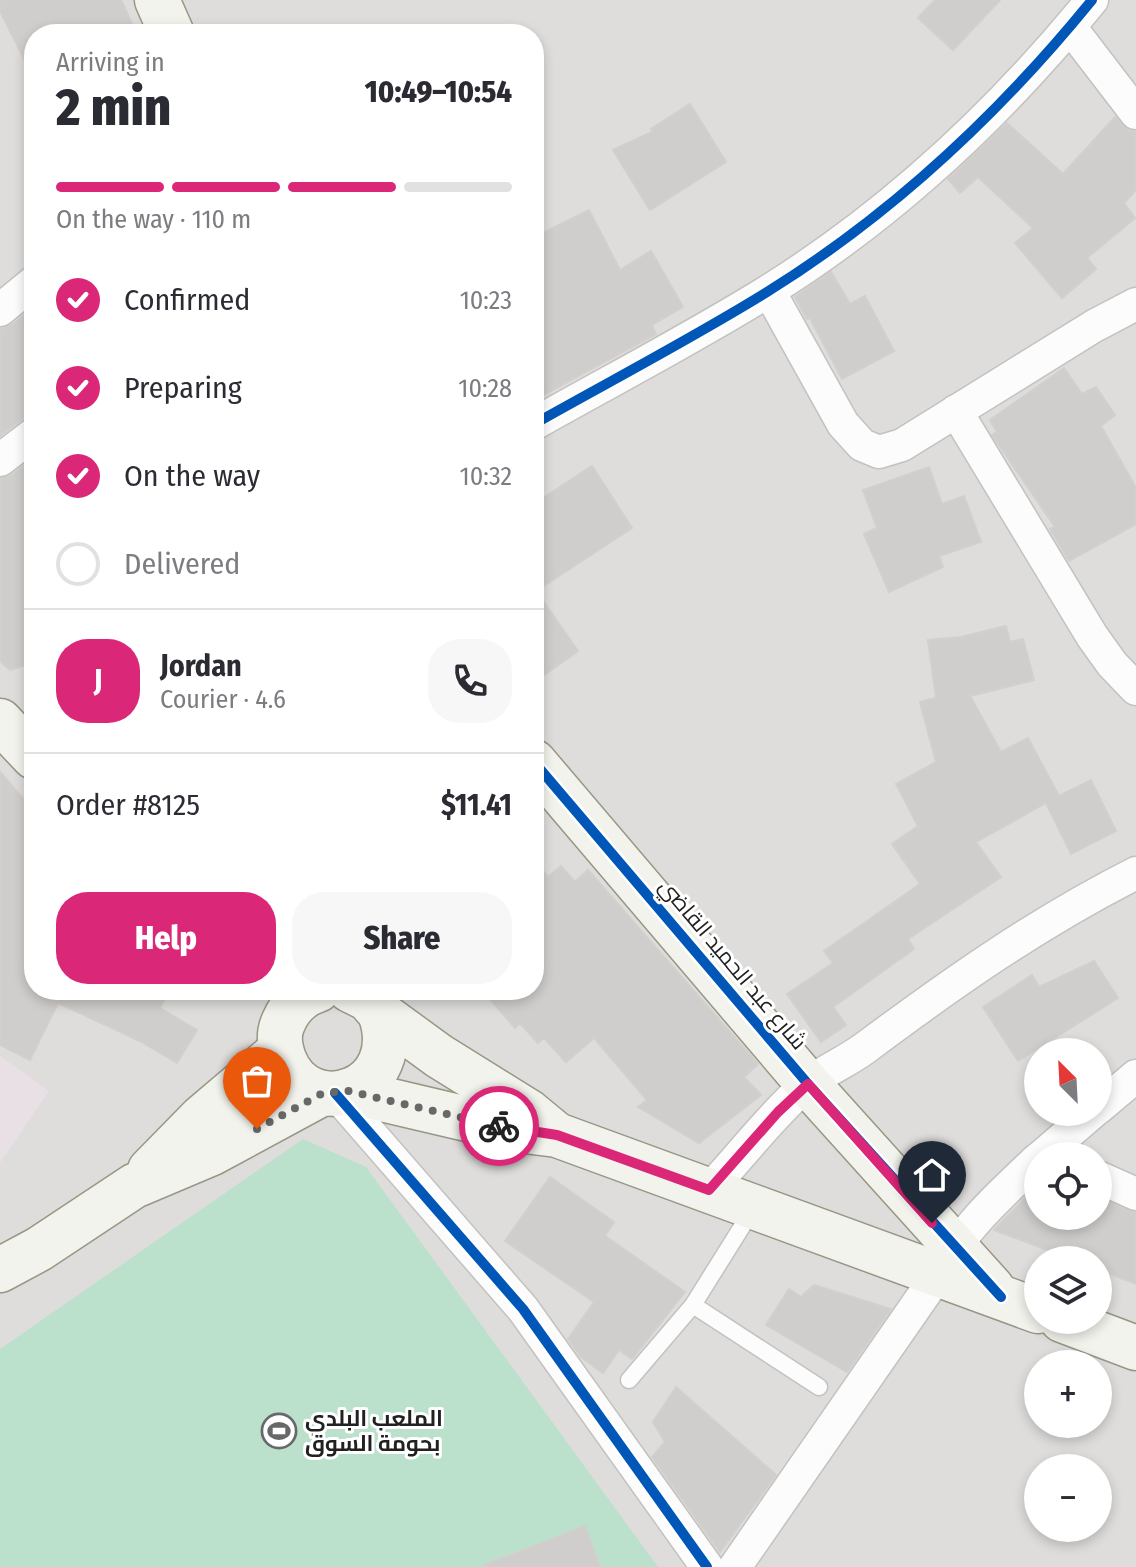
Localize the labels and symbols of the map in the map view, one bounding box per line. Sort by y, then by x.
street label: شارع عبد الحميد القاضي [651,873,813,1057]
north arrow [1024,1038,1112,1126]
pin [223,1047,291,1129]
courier [459,1086,539,1166]
pin [898,1141,966,1223]
place label: الملعب البلدي بحومة السوق [305,1405,443,1457]
sports icon: الملعب البلدي بحومة السوق [260,1412,298,1450]

